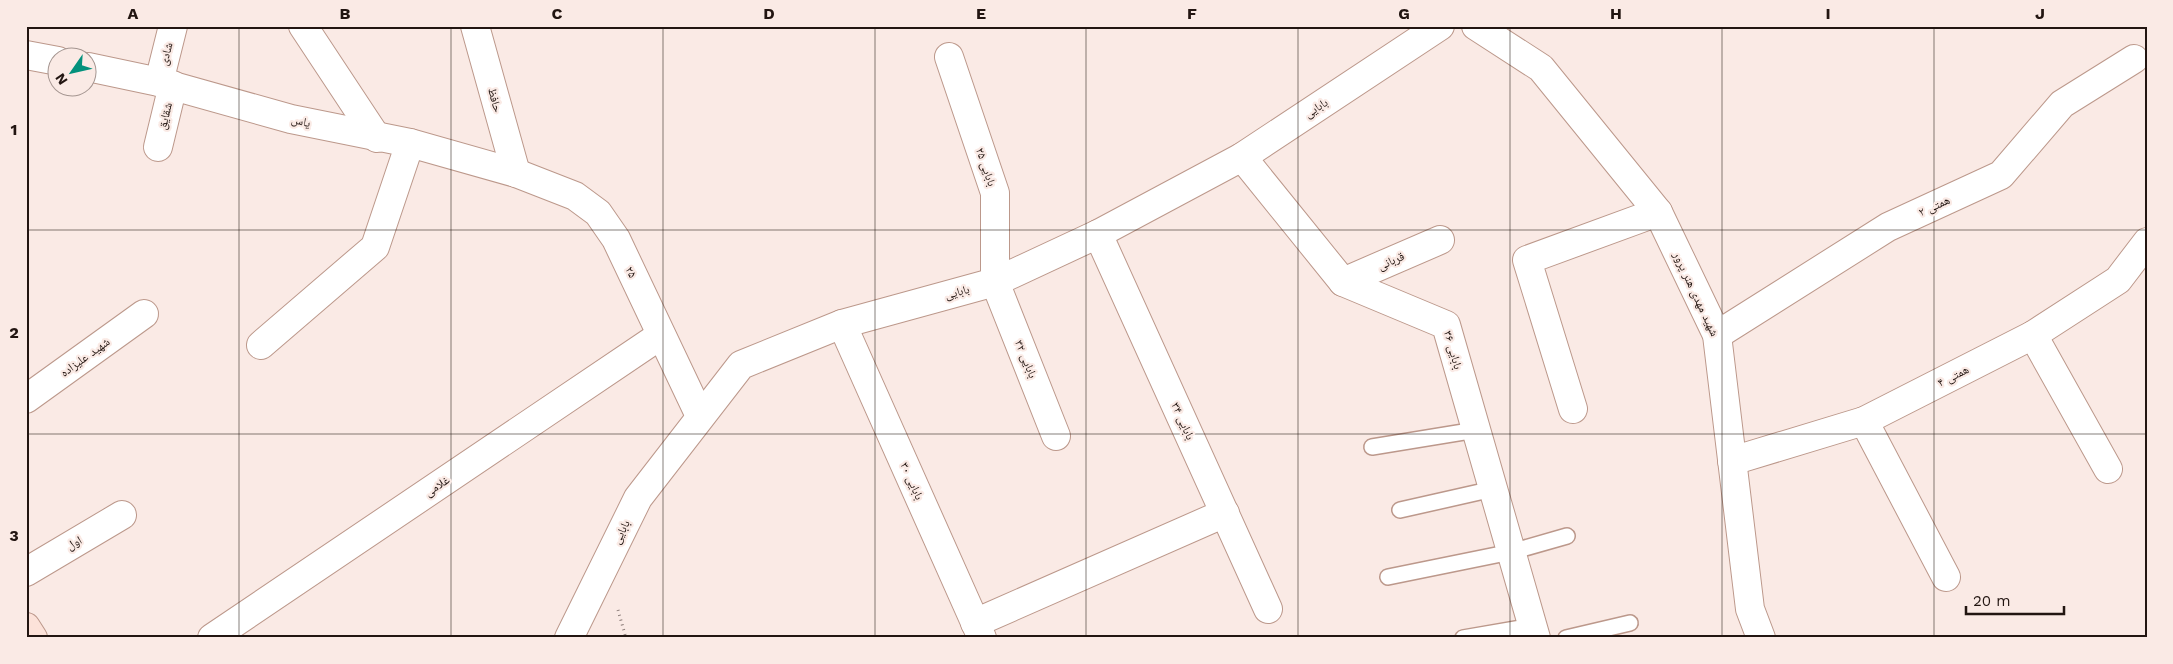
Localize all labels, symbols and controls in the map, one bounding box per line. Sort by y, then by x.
text: A [128,4,139,23]
text: B [340,4,351,23]
text: C [552,4,563,23]
text: D [763,4,775,23]
text: E [976,4,986,23]
text: F [1187,4,1197,23]
text: G [1398,4,1410,23]
text: H [1610,4,1622,23]
text: I [1825,4,1831,23]
text: J [2035,4,2045,23]
street label: شادی [156,41,176,67]
north arrow [48,48,98,98]
text: N [52,70,71,88]
street label: حافظ [485,86,505,114]
street label: بابایی [1302,95,1331,121]
street label: شقایق [155,101,175,131]
street label: یاس [290,112,312,130]
text: 1 [11,120,17,139]
street label: بابایی ۲۵ [973,146,999,188]
street label: همتی ۲ [1916,193,1952,219]
street label: قربانی [1375,249,1407,273]
street label: شهید مهدی هنر پرور [1670,249,1722,339]
street label: ۲۵ [622,264,640,280]
street label: بابایی [943,282,971,302]
text: 2 [9,323,19,342]
street label: بابایی ۳۶ [1440,329,1465,371]
street label: شهید علیزاده [58,334,113,380]
street label: بابایی ۳۲ [1012,338,1040,380]
street label: همتی ۴ [1935,362,1971,390]
street label: بابایی ۳۴ [1168,400,1198,442]
street label: بابایی ۳۰ [897,460,927,502]
street label: غلامی [422,473,452,499]
street label: بابایی [609,518,633,546]
text: 3 [9,526,19,545]
street label: اول [64,533,84,553]
scale bar [1966,584,2063,616]
text: 20 m [1973,592,2011,610]

